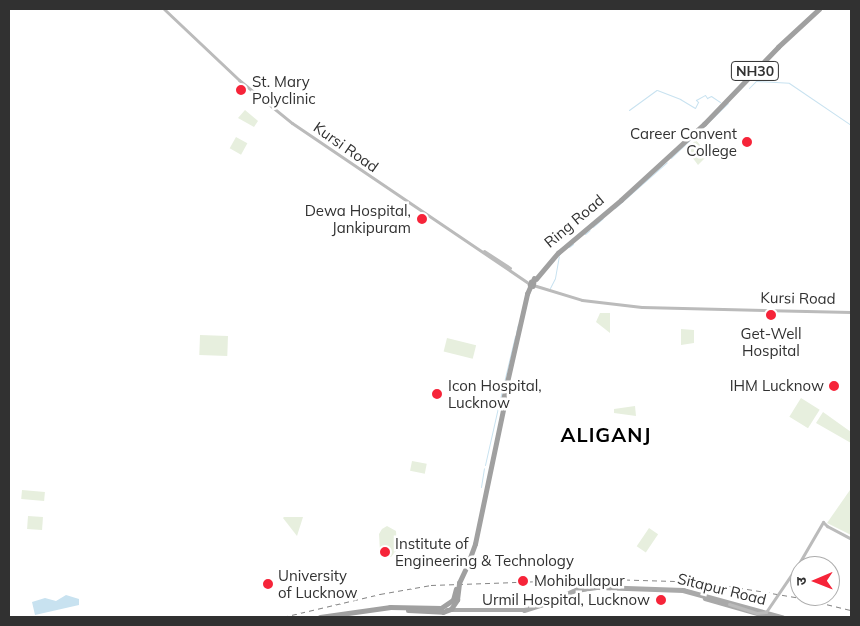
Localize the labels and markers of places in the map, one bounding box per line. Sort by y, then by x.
place label: St. Mary Polyclinic [252,72,316,107]
marker: St. Mary Polyclinic [234,83,248,97]
place label: Career Convent College [630,124,737,159]
marker: Career Convent College [741,136,753,148]
place label: Dewa Hospital, Jankipuram [305,201,411,236]
marker: Dewa Hospital, Jankipuram [415,212,429,226]
marker: Get-Well Hospital [764,308,778,322]
place label: Get-Well Hospital [740,324,802,359]
place label: Icon Hospital, Lucknow [448,376,542,411]
place label: IHM Lucknow [730,377,824,395]
marker: IHM Lucknow [828,380,840,392]
marker: Icon Hospital, Lucknow [430,387,444,401]
place label: Institute of Engineering & Technology [395,534,574,569]
marker: Institute of Engineering & Technology [379,546,391,558]
place label: University of Lucknow [278,566,358,601]
place label: Mohibullapur [534,572,625,590]
marker: Mohibullapur [516,574,530,588]
marker: University of Lucknow [262,578,274,590]
place label: Urmil Hospital, Lucknow [482,591,650,609]
marker: Urmil Hospital, Lucknow [654,593,668,607]

